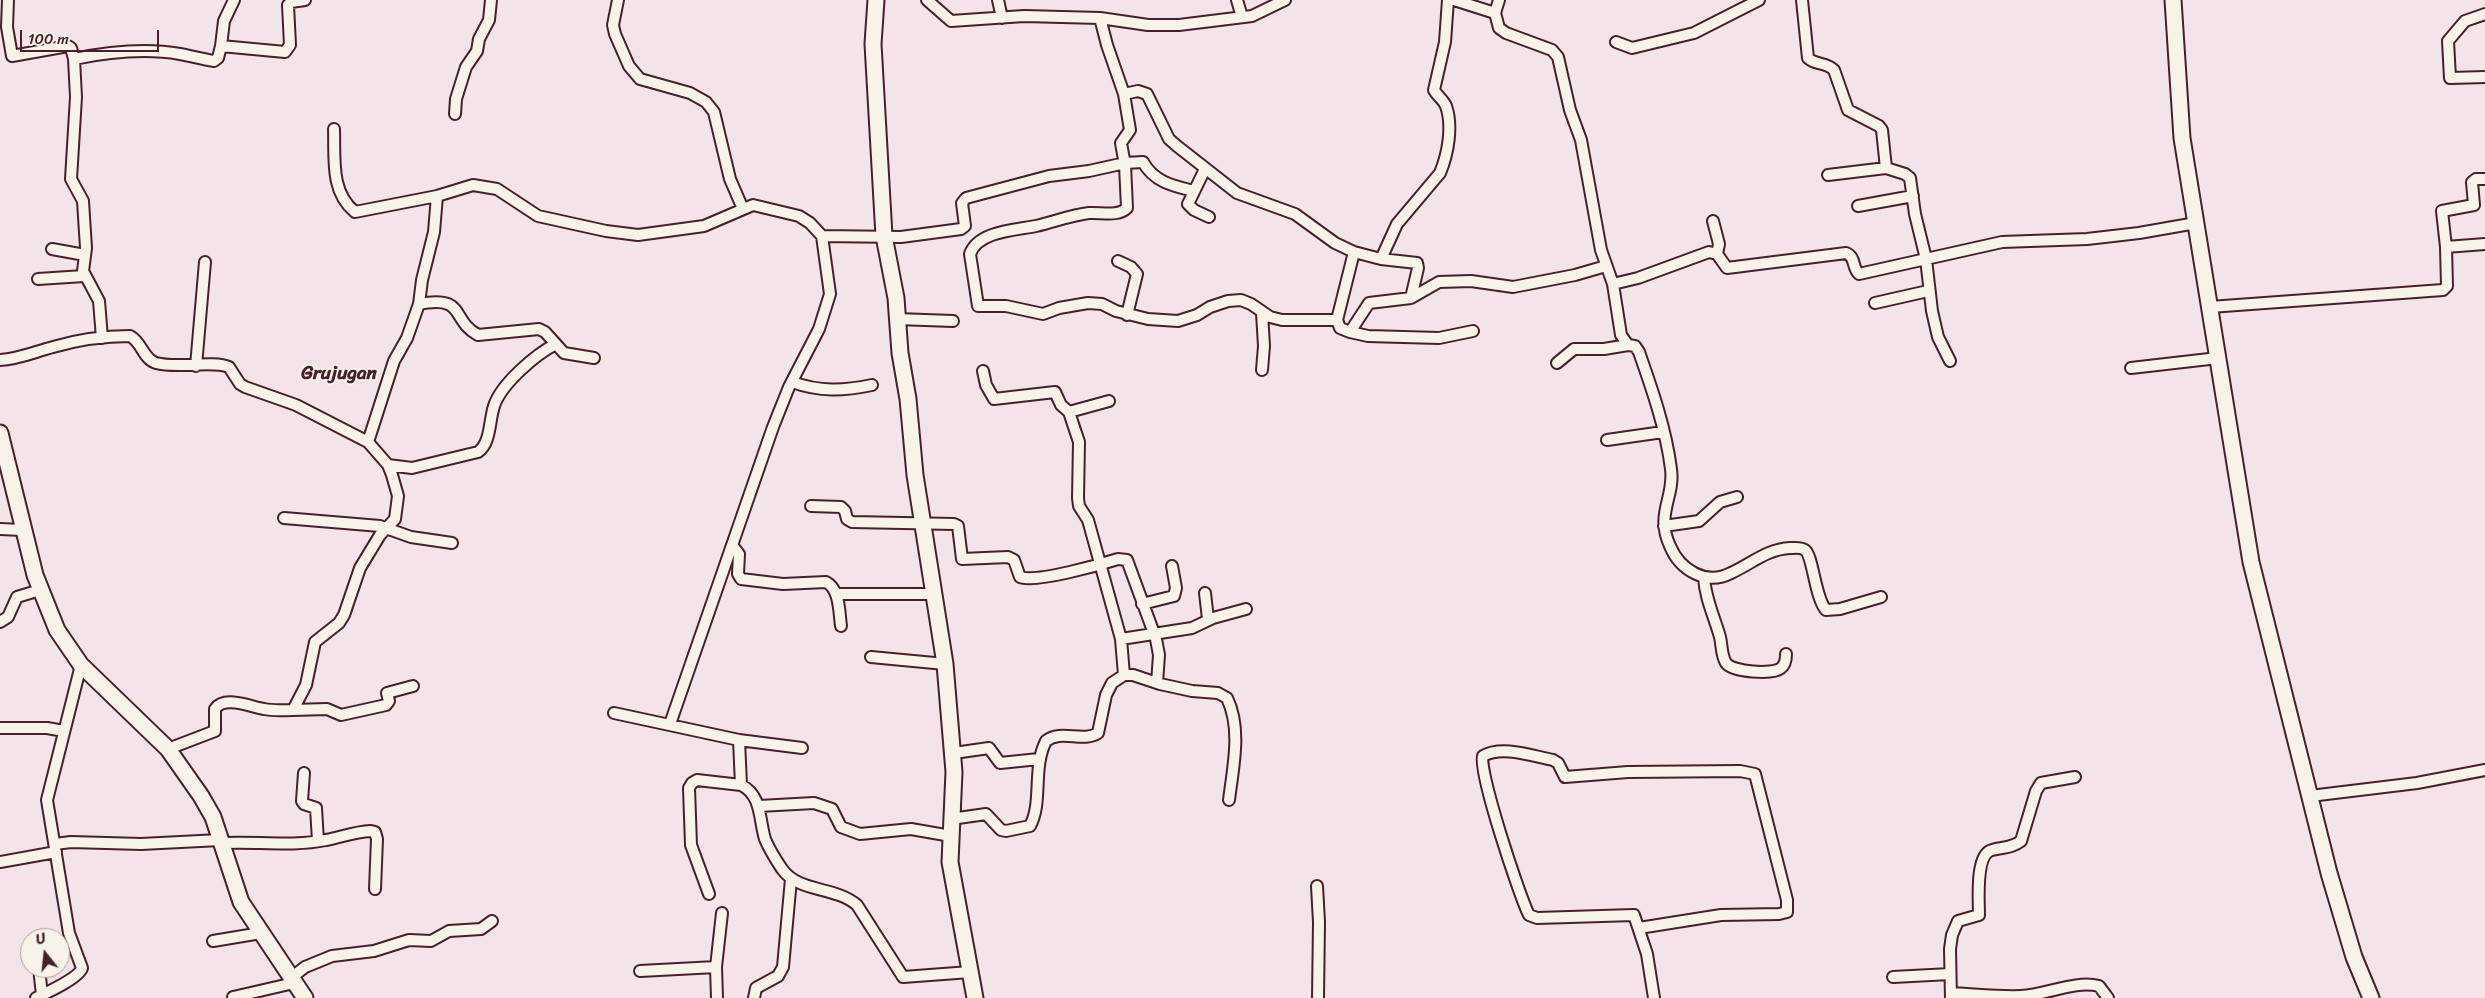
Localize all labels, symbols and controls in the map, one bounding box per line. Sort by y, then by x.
scale bar [22,20,161,52]
text: 100 m [28,26,69,52]
district label: Grujugan [301,363,377,385]
text: U [33,926,49,952]
north arrow [20,928,70,978]

